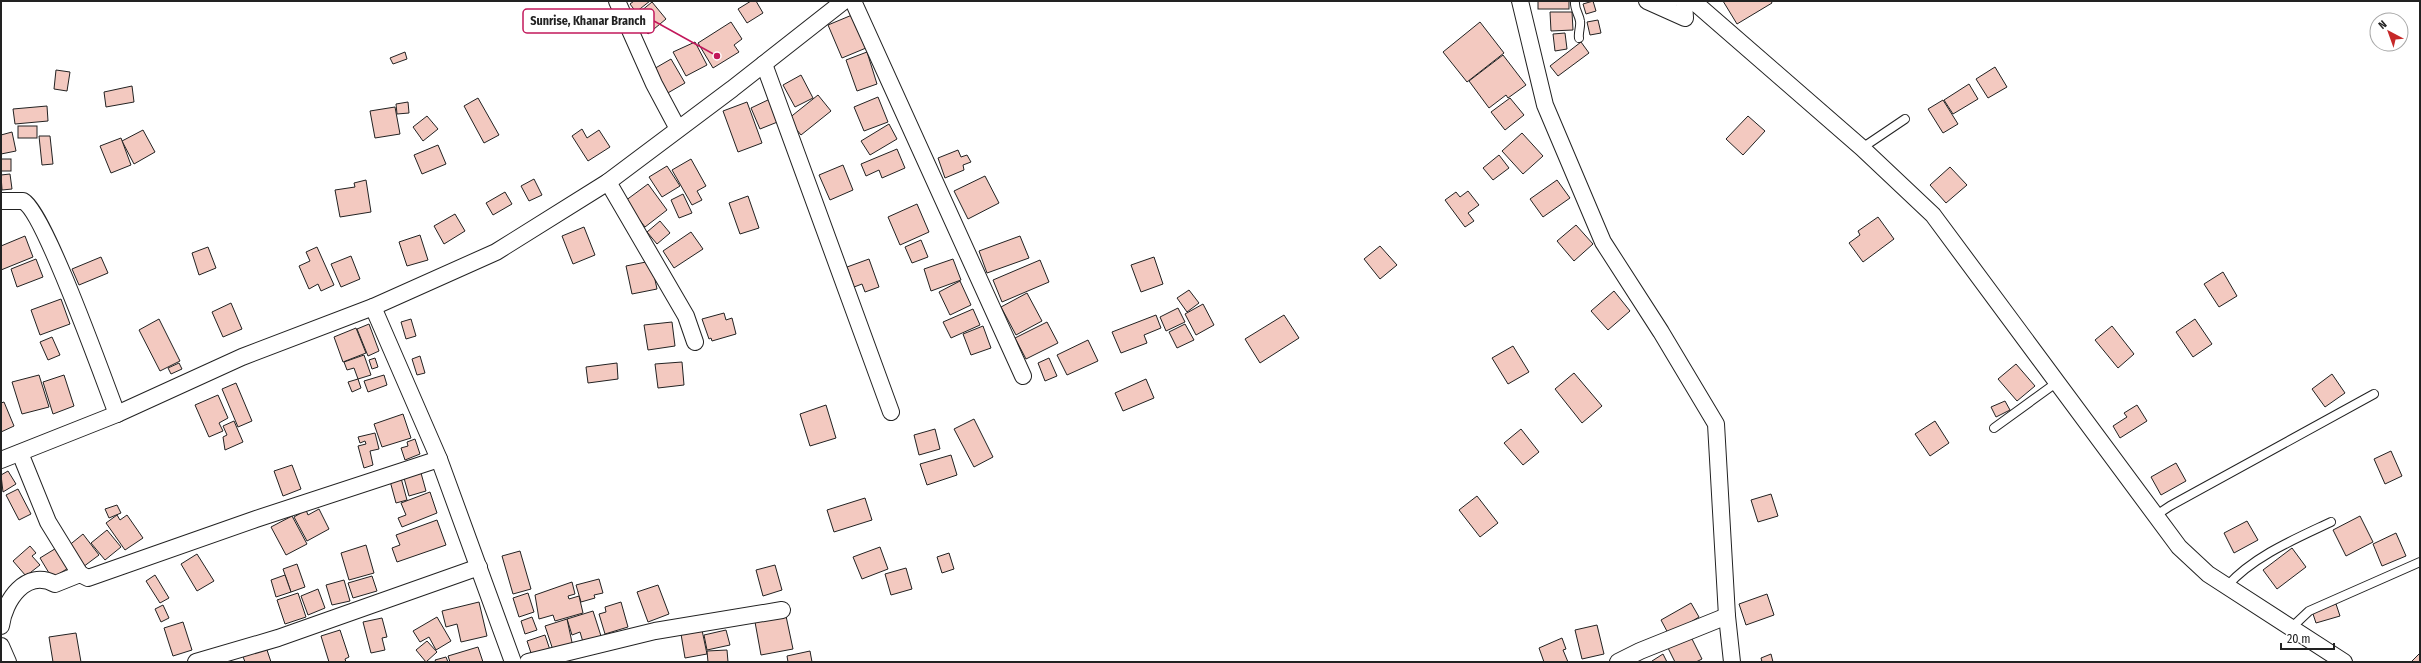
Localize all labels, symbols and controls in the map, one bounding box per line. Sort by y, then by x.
callout: Sunrise, Khanar Branch [523,9,654,33]
north arrow [2369,12,2409,52]
text: Sunrise, Khanar Branch [530,14,646,28]
text: N [2376,18,2390,32]
scale bar [2281,625,2334,651]
text: 20 m [2287,632,2311,646]

